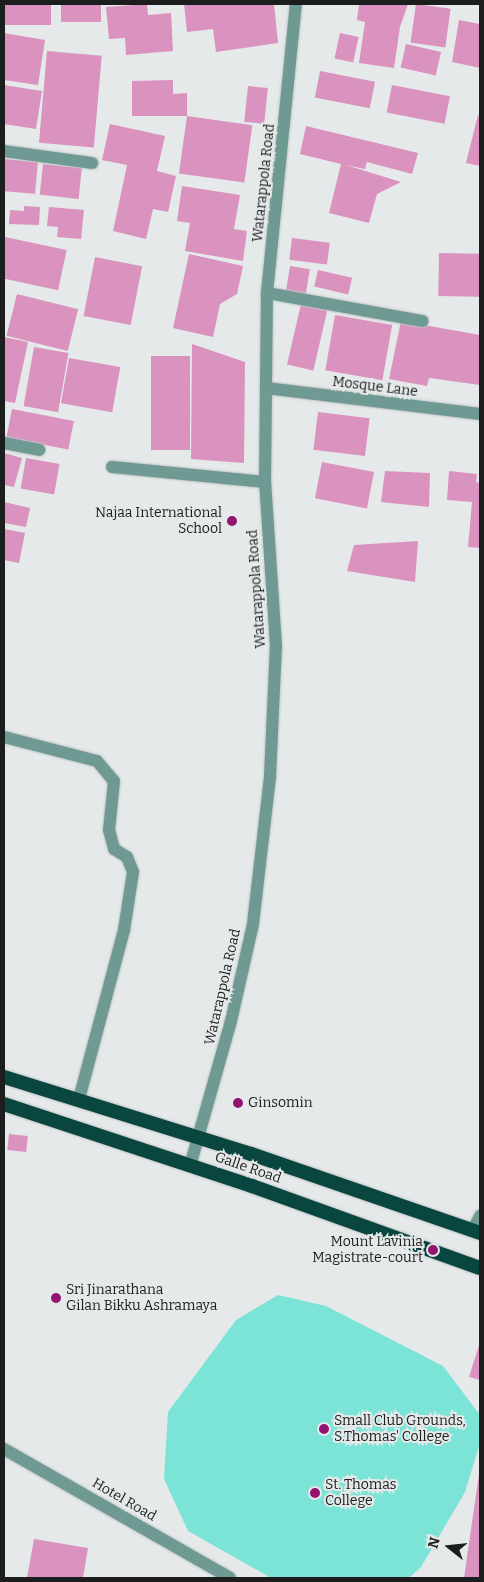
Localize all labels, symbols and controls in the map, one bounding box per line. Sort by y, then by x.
street label: Watarappola Road [249,123,279,243]
street label: Mosque Lane [331,373,419,401]
place label: Najaa International School [95,505,222,538]
marker: Najaa International School [226,515,238,527]
street label: Watarappola Road [244,529,270,649]
street label: Watarappola Road [201,927,245,1047]
place label: Ginsomin [248,1095,312,1111]
marker: Ginsomin [232,1097,244,1109]
street label: Galle Road [213,1149,283,1187]
place label: Mount Lavinia Magistrate-court [312,1234,423,1266]
marker: Mount Lavinia Magistrate-court [427,1244,439,1256]
place label: Sri Jinarathana Gilan Bikku Ashramaya [66,1282,217,1314]
marker: Sri Jinarathana Gilan Bikku Ashramaya [50,1292,62,1304]
place label: Small Club Grounds, S.Thomas' College [334,1413,466,1445]
marker: Small Club Grounds, S.Thomas' College [318,1423,330,1435]
street label: Hotel Road [89,1475,159,1525]
place label: St. Thomas College [325,1477,397,1510]
marker: St. Thomas College [309,1487,321,1499]
north arrow [424,1522,474,1572]
text: N [424,1535,444,1550]

